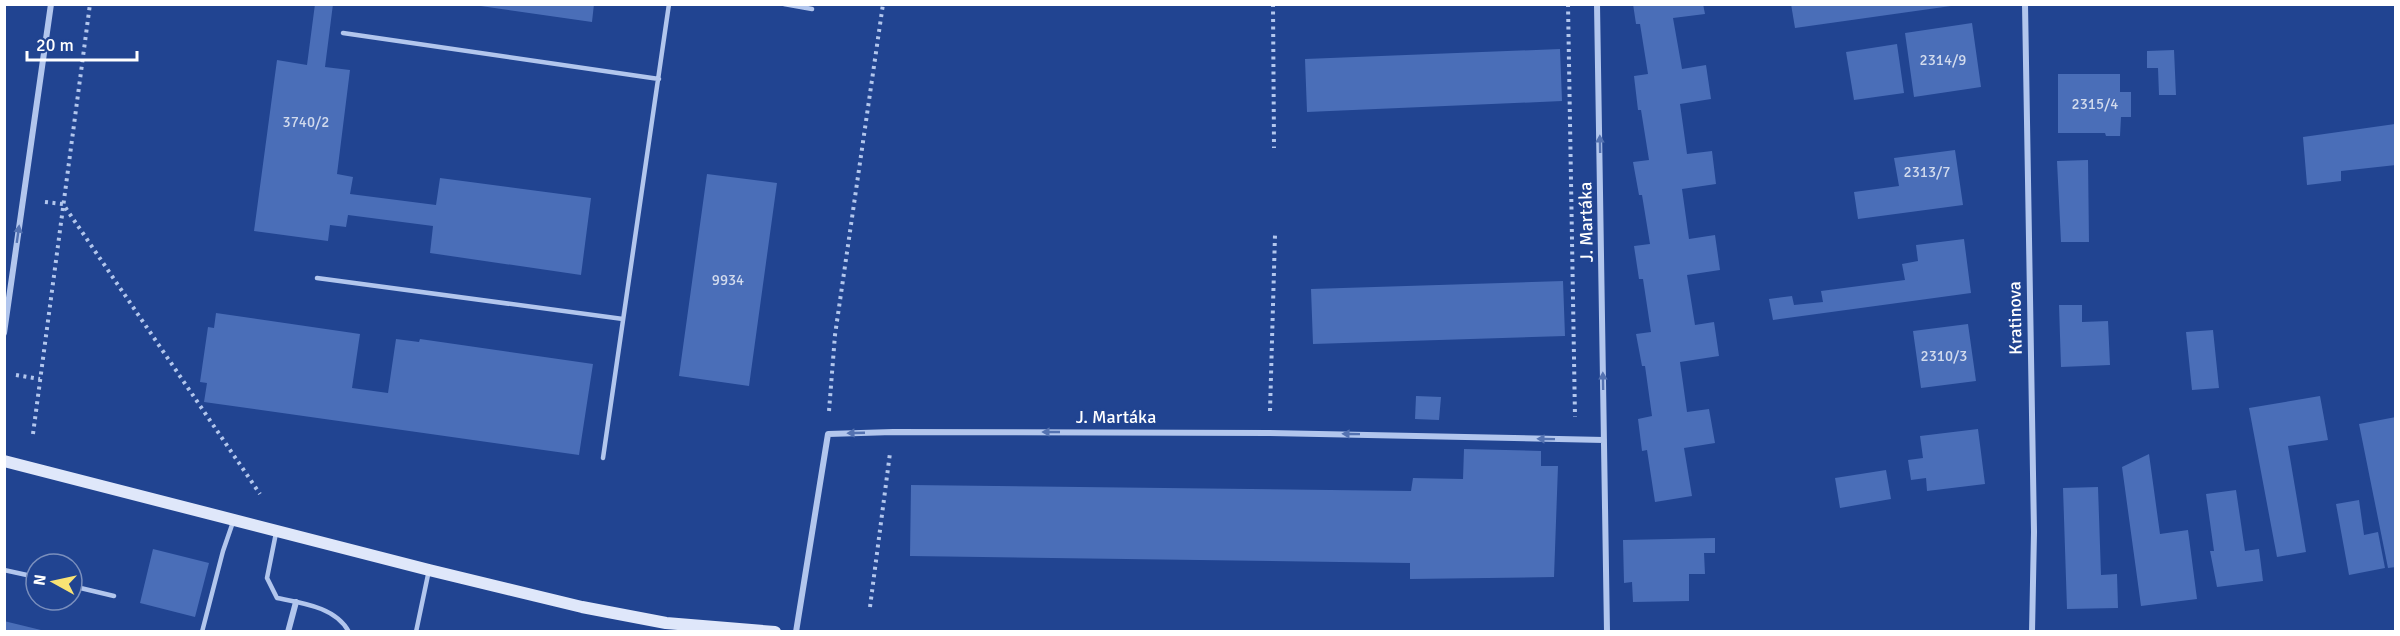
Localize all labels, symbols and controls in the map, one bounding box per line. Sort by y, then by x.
scale bar [27,24,136,62]
text: 20 m [36,34,74,56]
house number: 2314/9 [1920,51,1966,69]
house number: 2315/4 [2072,95,2118,113]
house number: 3740/2 [283,113,329,131]
one-way arrow [1595,135,1604,154]
house number: 2313/7 [1904,163,1950,181]
street label: J. Martáka [1574,182,1598,262]
one-way arrow [14,224,23,243]
house number: 9934 [712,271,744,289]
street label: Kratinova [2003,281,2027,355]
house number: 2310/3 [1921,347,1967,365]
one-way arrow [1598,372,1608,391]
street label: J. Martáka [1076,406,1156,428]
one-way arrow [1041,427,1060,437]
one-way arrow [846,429,865,438]
one-way arrow [1341,430,1360,439]
one-way arrow [1536,434,1555,443]
north arrow [24,552,84,612]
text: N [29,573,51,587]

